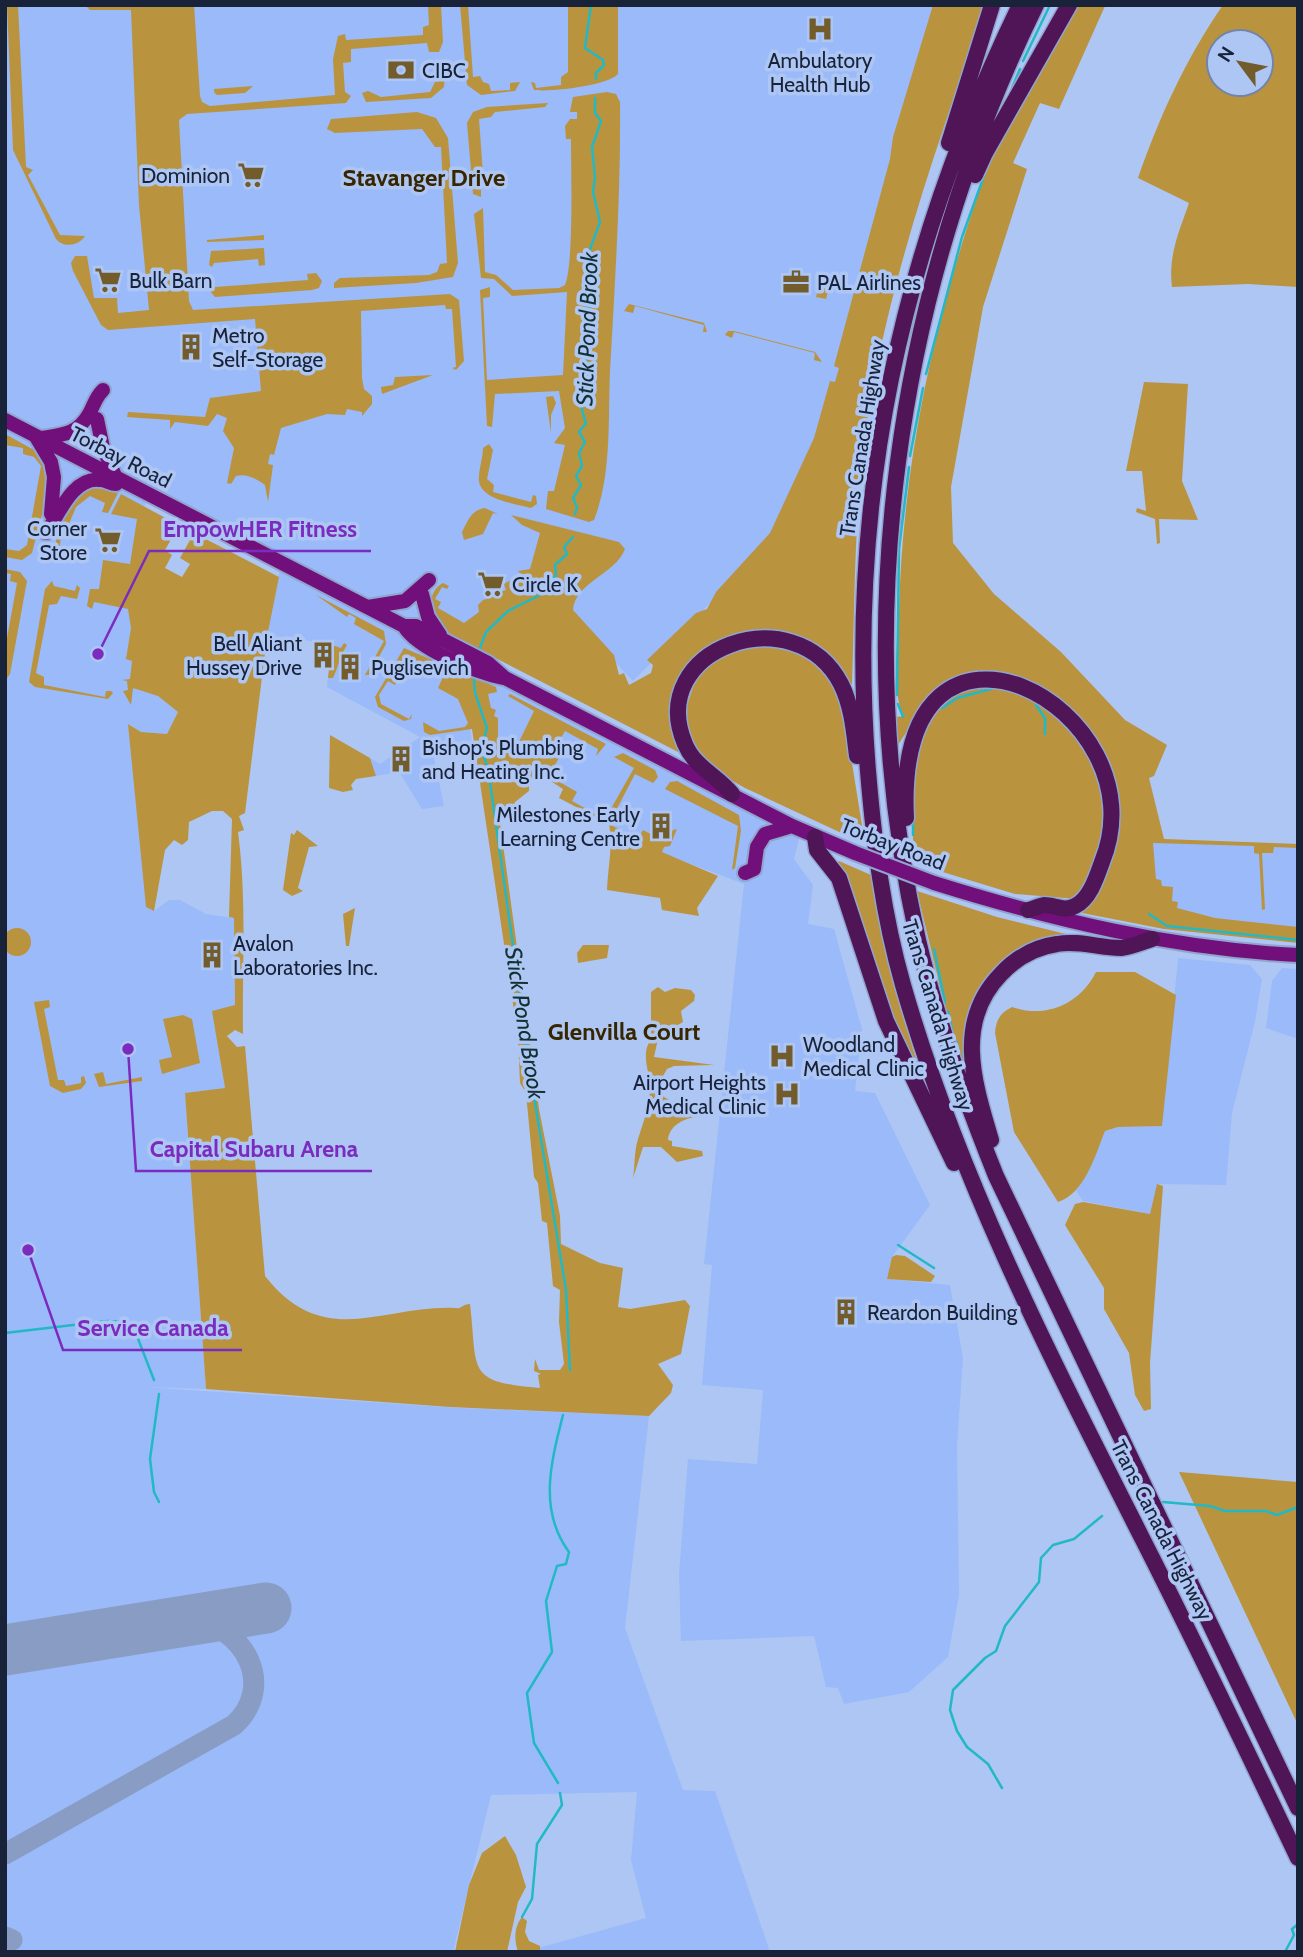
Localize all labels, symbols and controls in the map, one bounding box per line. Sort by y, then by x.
hospital icon: Ambulatory Health Hub [805,14,835,44]
north arrow [1205,28,1275,98]
text: N [1213,42,1239,66]
place label: Ambulatory Health Hub [768,48,873,97]
bank icon: CIBC [386,55,416,85]
place label: CIBC [422,58,466,83]
supermarket icon: Dominion [236,160,266,190]
place label: Dominion [141,163,230,188]
district label: Stavanger Drive [343,163,505,192]
water label: Stick Pond Brook [570,250,604,406]
supermarket icon: Bulk Barn [93,265,123,295]
office icon: PAL Airlines [781,267,811,297]
place label: Bulk Barn [129,268,213,293]
place label: PAL Airlines [817,270,921,295]
place label: Metro Self-Storage [212,323,324,372]
building icon: Metro Self-Storage [176,332,206,362]
street label: Trans Canada Highway [834,338,890,538]
street label: Torbay Road [66,421,176,493]
callout: EmpowHER Fitness [149,507,371,551]
text: EmpowHER Fitness [163,515,357,543]
place label: Corner Store [27,516,87,565]
supermarket icon: Corner Store [93,525,123,555]
supermarket icon: Circle K [476,569,506,599]
place label: Circle K [512,572,578,597]
place label: Bell Aliant Hussey Drive [186,631,302,680]
building icon: Bell Aliant Hussey Drive [308,640,338,670]
building icon: Puglisevich [335,652,365,682]
place label: Puglisevich [371,655,469,680]
place label: Bishop's Plumbing and Heating Inc. [422,735,584,784]
building icon: Bishop's Plumbing and Heating Inc. [386,744,416,774]
place label: Milestones Early Learning Centre [496,802,640,851]
building icon: Milestones Early Learning Centre [646,811,676,841]
street label: Torbay Road [837,813,949,875]
street label: Trans Canada Highway [897,916,979,1114]
place label: Avalon Laboratories Inc. [233,931,378,980]
building icon: Avalon Laboratories Inc. [197,940,227,970]
water label: Stick Pond Brook [499,945,551,1102]
district label: Glenvilla Court [548,1017,700,1046]
place label: Woodland Medical Clinic [803,1032,924,1081]
hospital icon: Woodland Medical Clinic [767,1041,797,1071]
place label: Airport Heights Medical Clinic [633,1070,766,1119]
hospital icon: Airport Heights Medical Clinic [772,1079,802,1109]
callout: Capital Subaru Arena [136,1127,372,1171]
text: Capital Subaru Arena [150,1135,359,1163]
building icon: Reardon Building [831,1297,861,1327]
place label: Reardon Building [867,1300,1018,1325]
callout: Service Canada [63,1306,242,1350]
text: Service Canada [77,1314,229,1342]
street label: Trans Canada Highway [1106,1436,1218,1624]

